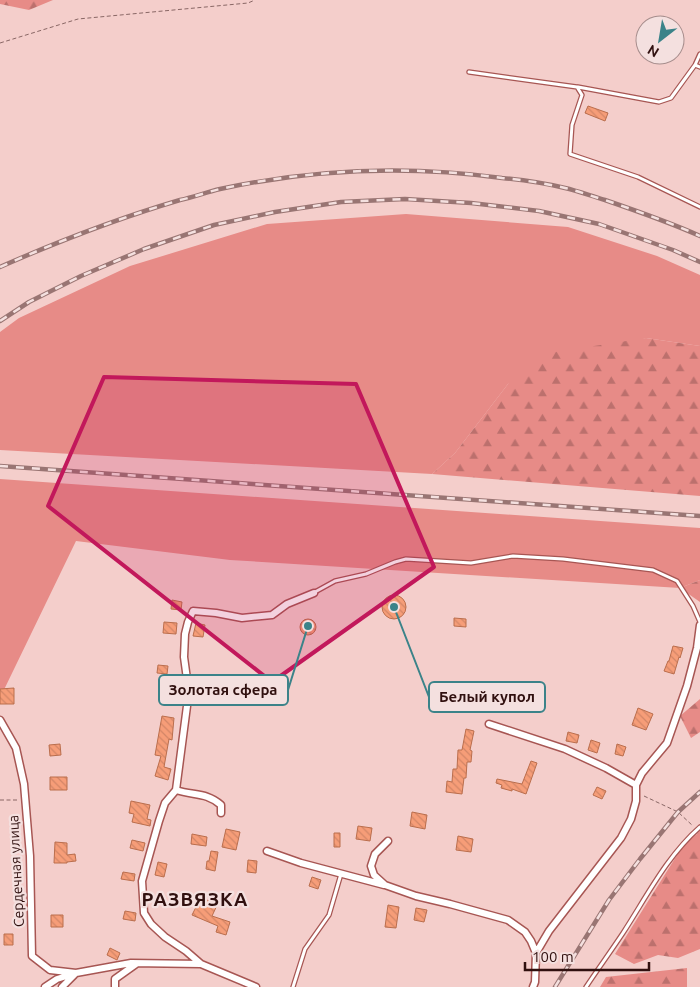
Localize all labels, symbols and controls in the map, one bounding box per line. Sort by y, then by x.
north arrow [635,15,685,65]
text: N [645,42,662,61]
callout: Золотая сфера [159,675,288,705]
text: Золотая сфера [168,681,278,698]
callout: Белый купол [429,682,545,712]
text: Белый купол [439,688,535,705]
street label: Сердечная улица [5,815,27,927]
district label: РАЗВЯЗКА [142,888,248,910]
scale bar [525,940,649,972]
text: 100 m [532,948,574,965]

